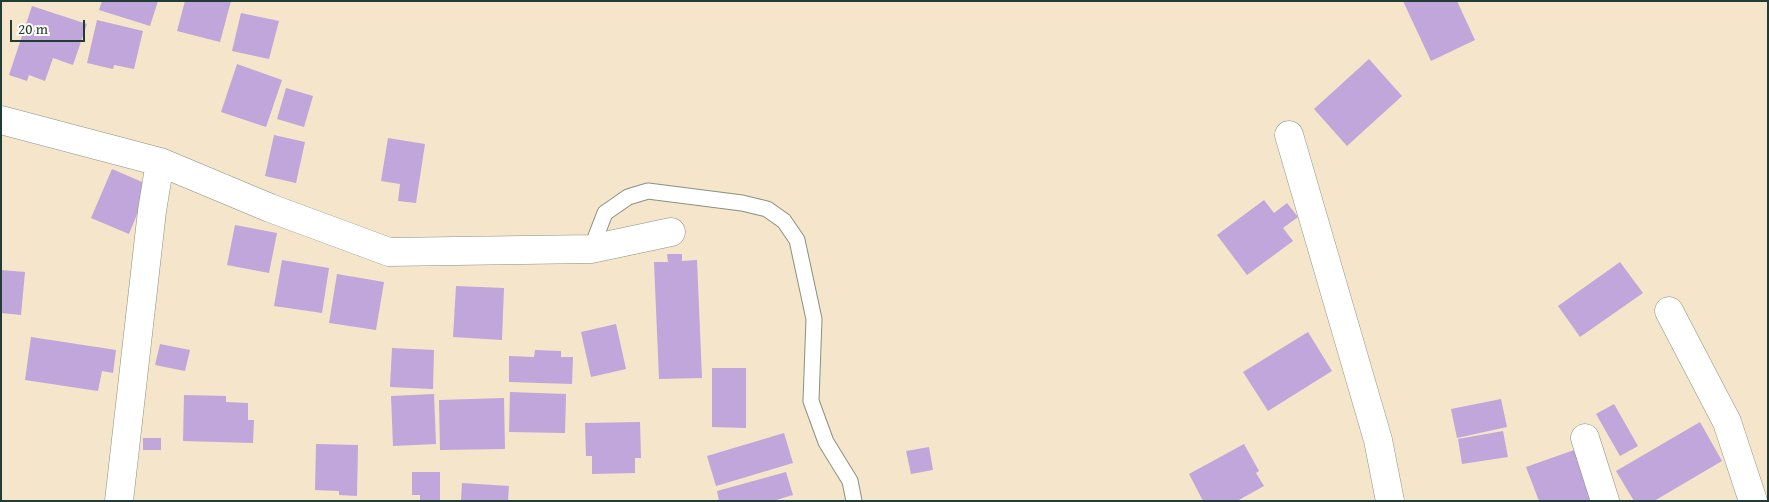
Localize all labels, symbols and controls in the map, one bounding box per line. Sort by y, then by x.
scale bar [12,10,88,42]
text: 20 m [18,18,48,39]

